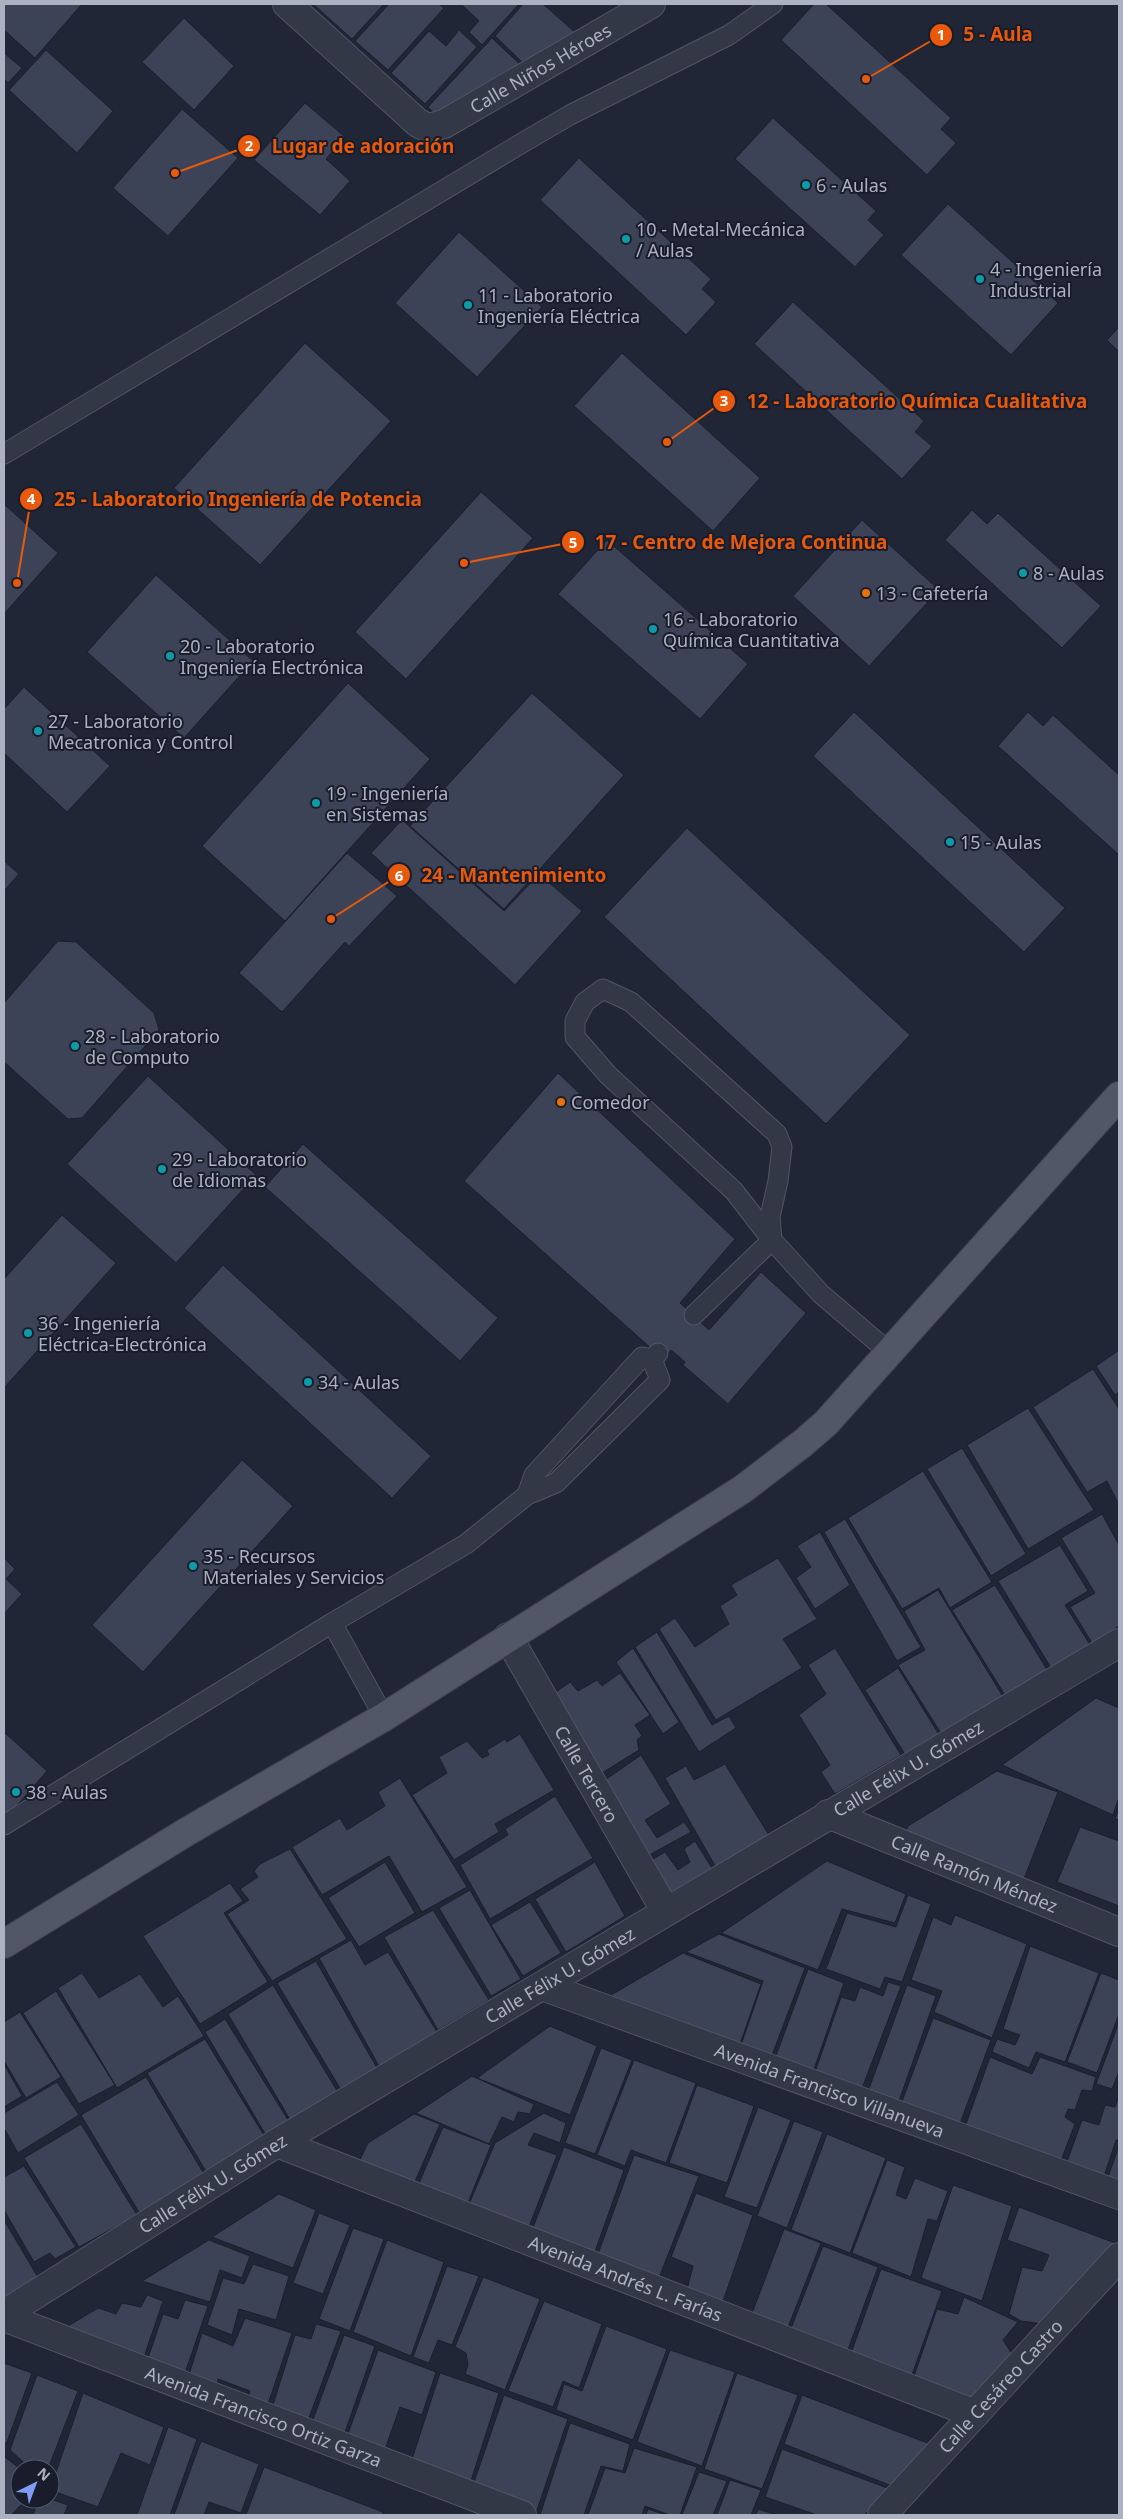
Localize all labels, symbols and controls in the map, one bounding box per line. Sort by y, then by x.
street label: Calle Niños Héroes [465,18,615,119]
callout: 5 - Aula [928,18,1043,52]
text: 5 - Aula [963,21,1033,47]
text: 1 [937,24,945,44]
callout: Lugar de adoración [237,129,464,163]
text: Lugar de adoración [272,133,454,159]
text: 2 [245,135,254,155]
place label: 6 - Aulas [816,173,887,197]
marker: 6 - Aulas [800,179,812,191]
place label: 10 - Metal-Mecánica / Aulas [636,217,805,262]
marker: 10 - Metal-Mecánica / Aulas [620,233,632,245]
place label: 4 - Ingeniería Industrial [990,257,1102,302]
marker: 4 - Ingeniería Industrial [974,273,986,285]
place label: 11 - Laboratorio Ingeniería Eléctrica [478,283,640,328]
marker: 11 - Laboratorio Ingeniería Eléctrica [462,299,474,311]
callout: 12 - Laboratorio Química Cualitativa [712,384,1097,418]
text: 12 - Laboratorio Química Cualitativa [747,388,1087,414]
text: 3 [720,390,728,410]
callout: 25 - Laboratorio Ingeniería de Potencia [19,482,432,516]
text: 25 - Laboratorio Ingeniería de Potencia [54,486,422,512]
text: 4 [27,488,36,508]
callout: 17 - Centro de Mejora Continua [560,525,898,559]
text: 17 - Centro de Mejora Continua [595,529,887,555]
text: 5 [569,532,577,552]
place label: 8 - Aulas [1033,561,1104,585]
marker: 8 - Aulas [1017,567,1029,579]
place label: 13 - Cafetería [876,581,988,605]
marker: 13 - Cafetería [860,587,872,599]
place label: 16 - Laboratorio Química Cuantitativa [663,607,840,652]
marker: 16 - Laboratorio Química Cuantitativa [647,623,659,635]
place label: 20 - Laboratorio Ingeniería Electrónica [180,634,364,679]
marker: 20 - Laboratorio Ingeniería Electrónica [164,650,176,662]
place label: 27 - Laboratorio Mecatronica y Control [48,709,233,754]
marker: 27 - Laboratorio Mecatronica y Control [32,725,44,737]
place label: 19 - Ingeniería en Sistemas [326,781,448,826]
marker: 19 - Ingeniería en Sistemas [310,797,322,809]
place label: 15 - Aulas [960,830,1042,854]
marker: 15 - Aulas [944,836,956,848]
callout: 24 - Mantenimiento [386,858,616,892]
text: 24 - Mantenimiento [422,862,607,888]
text: 6 [395,865,404,885]
place label: 28 - Laboratorio de Computo [85,1024,220,1069]
marker: 28 - Laboratorio de Computo [69,1040,81,1052]
place label: Comedor [571,1090,650,1114]
marker: Comedor [555,1096,567,1108]
place label: 29 - Laboratorio de Idiomas [172,1147,307,1192]
marker: 29 - Laboratorio de Idiomas [156,1163,168,1175]
place label: 36 - Ingeniería Eléctrica-Electrónica [38,1311,207,1356]
marker: 36 - Ingeniería Eléctrica-Electrónica [22,1327,34,1339]
place label: 34 - Aulas [318,1370,400,1394]
marker: 34 - Aulas [302,1376,314,1388]
place label: 35 - Recursos Materiales y Servicios [203,1544,384,1589]
marker: 35 - Recursos Materiales y Servicios [187,1560,199,1572]
street label: Calle Félix U. Gómez [829,1715,987,1822]
street label: Calle Tercero [549,1721,624,1827]
place label: 38 - Aulas [26,1780,108,1804]
marker: 38 - Aulas [10,1786,22,1798]
street label: Calle Ramón Méndez [888,1829,1061,1918]
street label: Calle Félix U. Gómez [480,1921,639,2029]
street label: Avenida Francisco Villanueva [712,2038,948,2143]
street label: Calle Félix U. Gómez [134,2128,291,2239]
street label: Avenida Andrés L. Farías [525,2230,726,2327]
street label: Calle Cesáreo Castro [933,2314,1068,2458]
street label: Avenida Francisco Ortiz Garza [142,2360,385,2472]
north arrow [10,2459,60,2509]
text: N [33,2463,55,2485]

